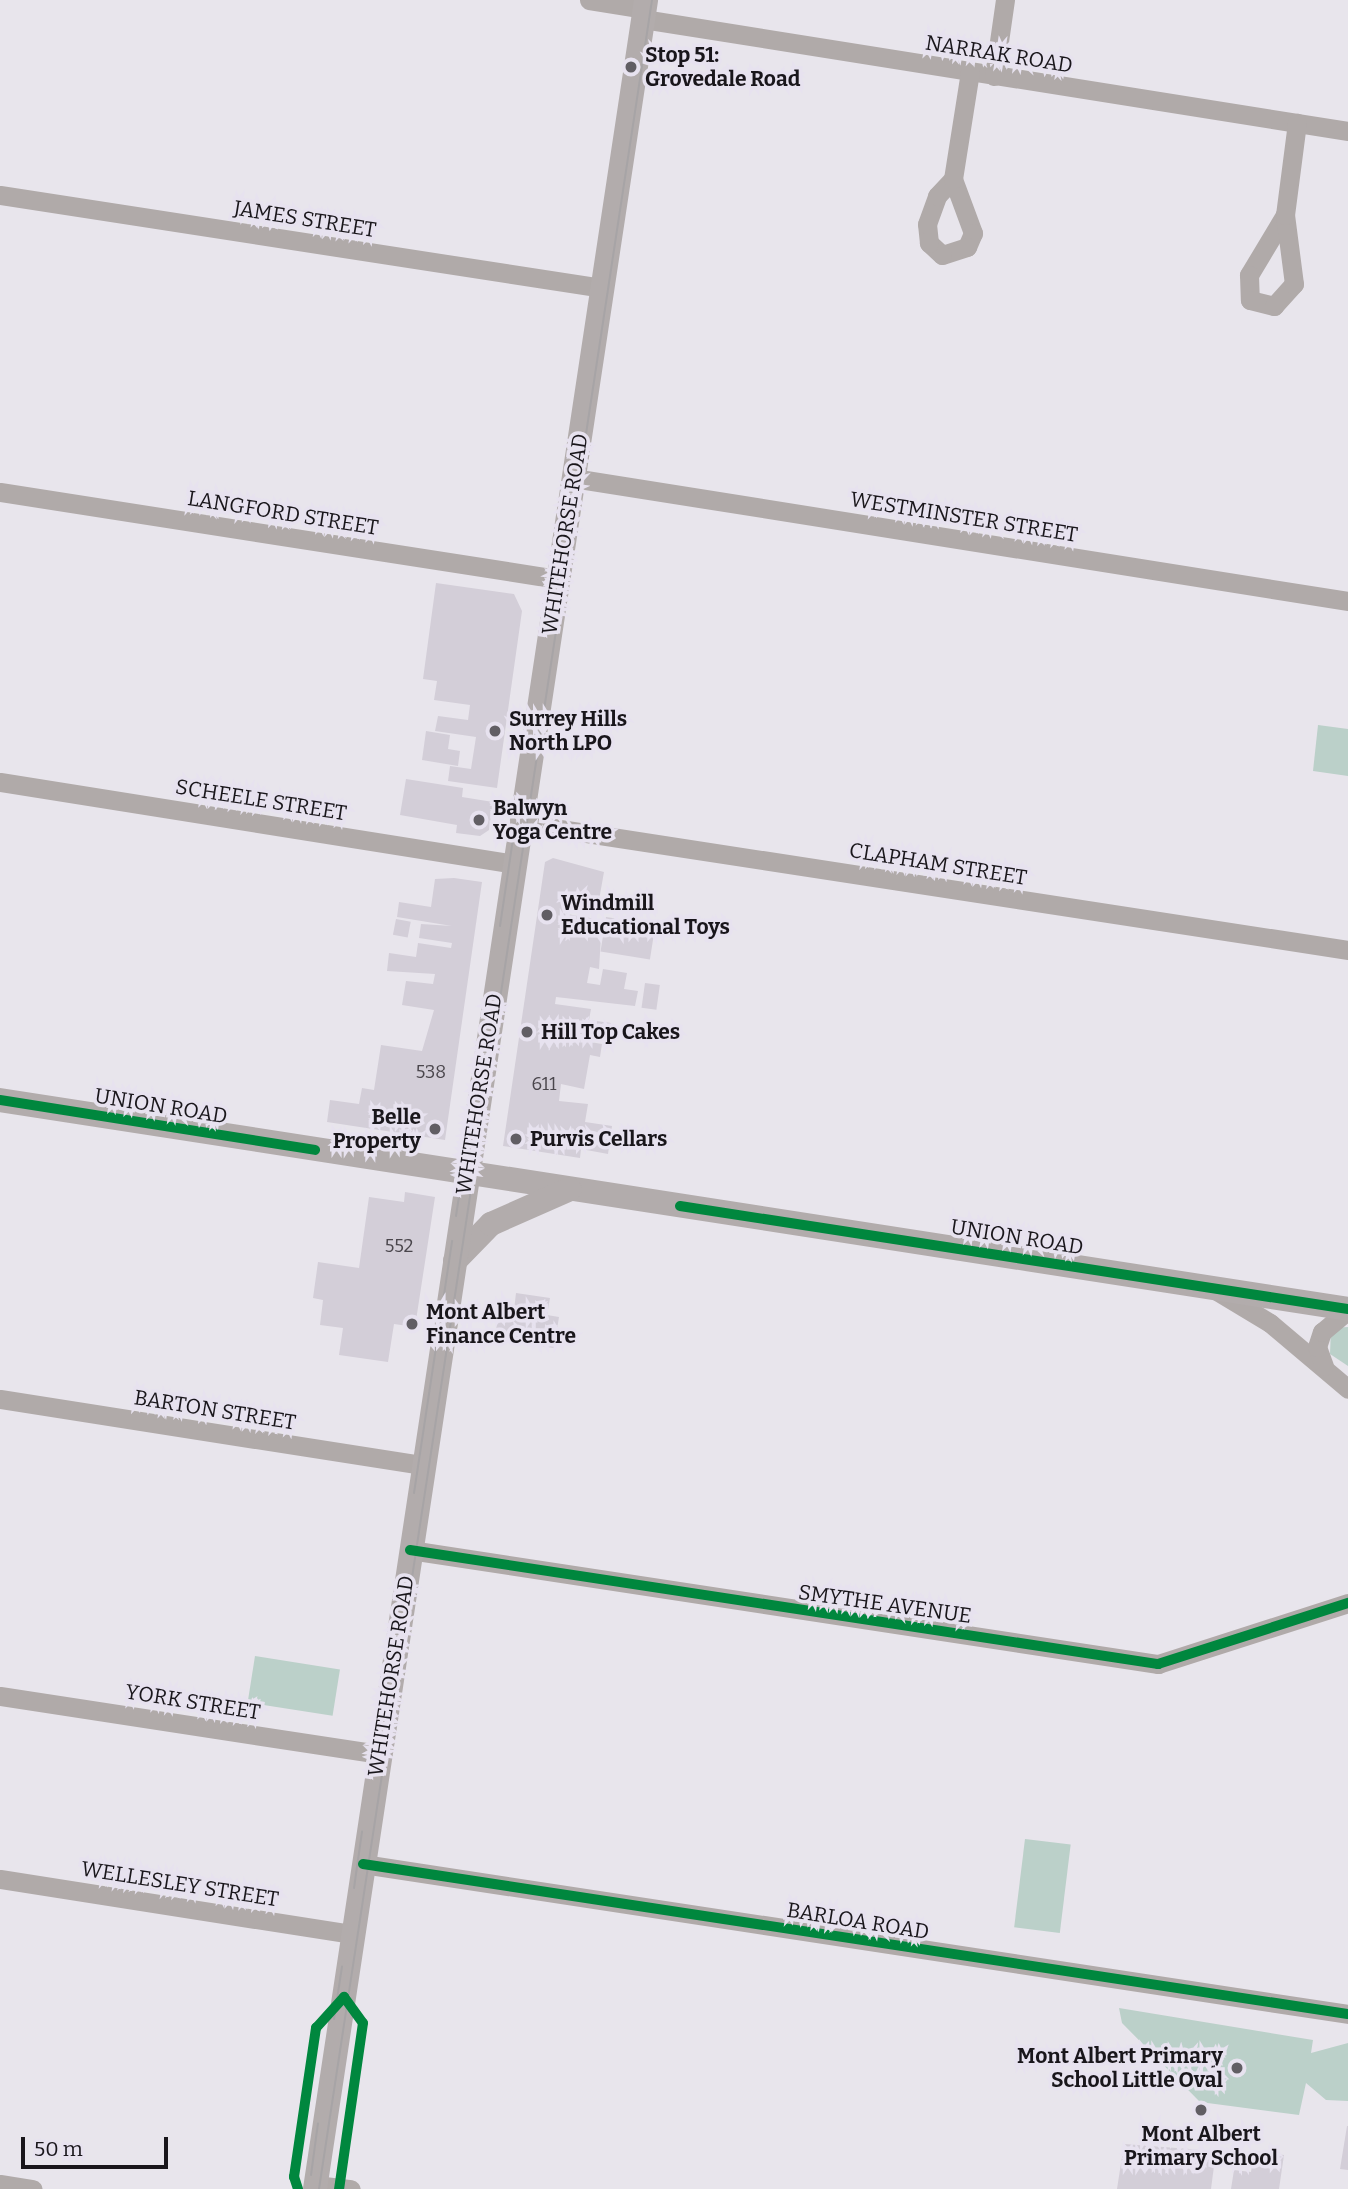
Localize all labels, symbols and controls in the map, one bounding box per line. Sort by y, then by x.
street label: NARRAK ROAD [924,30,1074,78]
place label: Stop 51: Grovedale Road [645,42,800,92]
marker: Stop 51: Grovedale Road [623,59,639,75]
street label: JAMES STREET [232,195,378,243]
street label: WHITEHORSE ROAD [537,432,593,636]
street label: LANGFORD STREET [186,485,380,541]
street label: WESTMINSTER STREET [848,487,1080,547]
place label: Surrey Hills North LPO [509,706,627,756]
marker: Surrey Hills North LPO [487,723,503,739]
street label: SCHEELE STREET [174,774,348,826]
place label: Balwyn Yoga Centre [493,795,612,845]
marker: Balwyn Yoga Centre [471,812,487,828]
street label: CLAPHAM STREET [847,838,1029,890]
place label: Windmill Educational Toys [561,890,730,940]
marker: Windmill Educational Toys [539,907,555,923]
street label: WHITEHORSE ROAD [451,992,507,1196]
place label: Hill Top Cakes [541,1019,680,1045]
marker: Hill Top Cakes [519,1024,535,1040]
house number: 538 [416,1061,446,1083]
house number: 611 [532,1073,556,1095]
street label: UNION ROAD [93,1083,229,1129]
place label: Belle Property [333,1104,421,1154]
marker: Belle Property [427,1121,443,1137]
place label: Purvis Cellars [530,1126,667,1152]
marker: Purvis Cellars [508,1131,524,1147]
street label: UNION ROAD [949,1214,1085,1260]
house number: 552 [385,1235,413,1257]
place label: Mont Albert Finance Centre [426,1299,576,1349]
marker: Mont Albert Finance Centre [404,1316,420,1332]
street label: BARTON STREET [132,1385,298,1435]
street label: WHITEHORSE ROAD [363,1574,419,1778]
street label: SMYTHE AVENUE [797,1579,973,1629]
street label: YORK STREET [124,1679,262,1725]
street label: WELLESLEY STREET [79,1856,281,1912]
street label: BARLOA ROAD [785,1897,931,1945]
place label: Mont Albert Primary School Little Oval [1017,2043,1223,2093]
marker: Mont Albert Primary School Little Oval [1229,2060,1245,2076]
marker: Mont Albert Primary School [1193,2102,1209,2118]
place label: Mont Albert Primary School [1124,2121,1278,2171]
scale bar [24,2122,172,2166]
text: 50 m [34,2136,83,2162]

